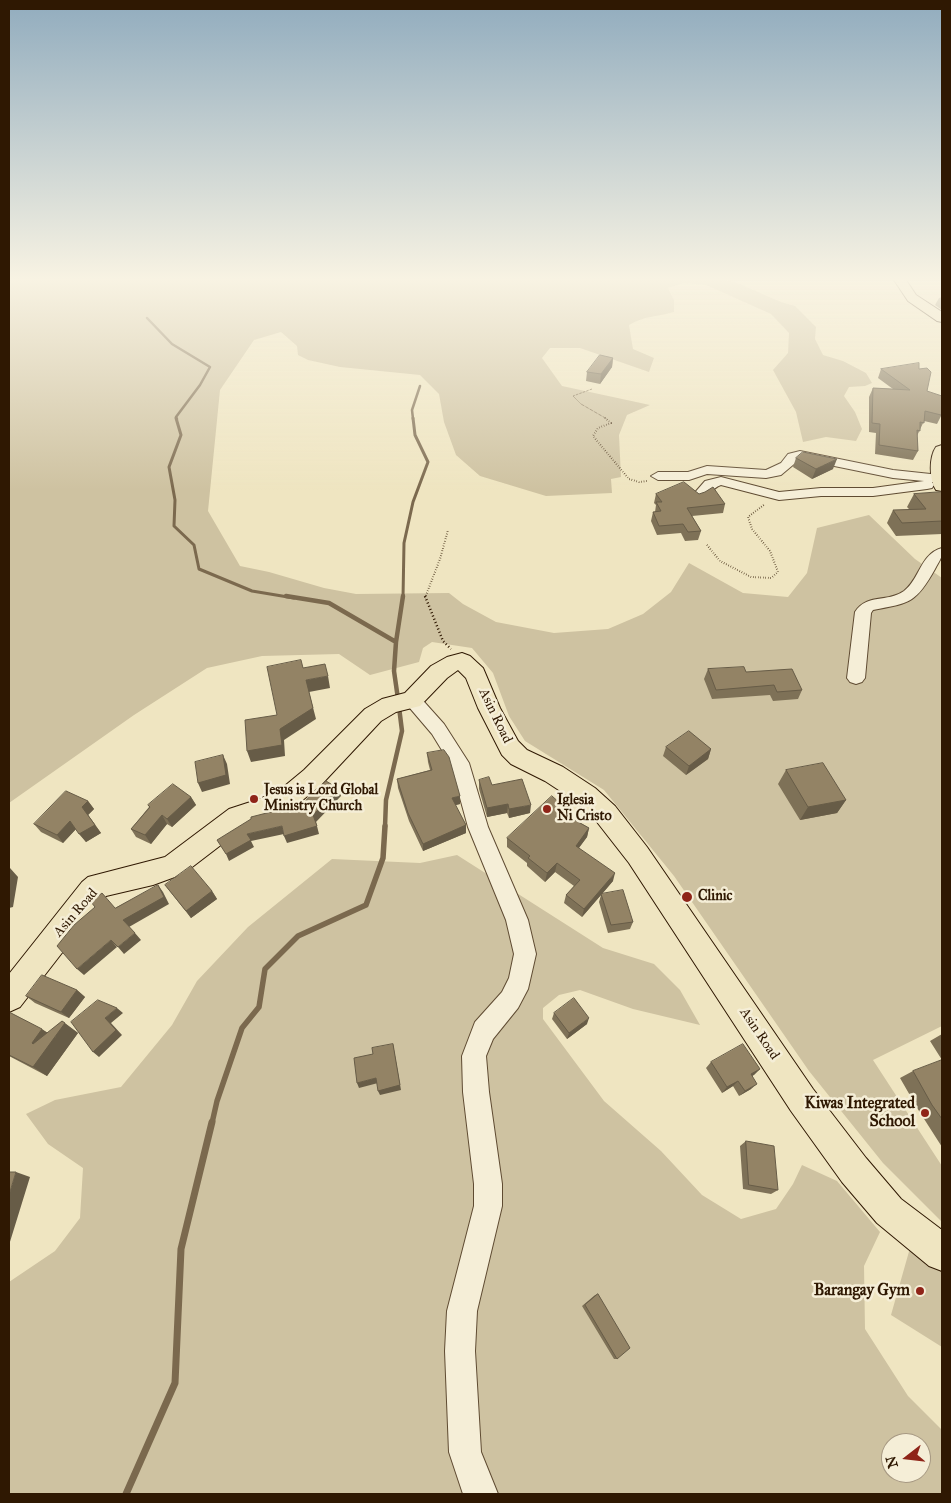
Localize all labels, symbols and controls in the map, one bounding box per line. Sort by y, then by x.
street label: Asin Road [475,686,515,746]
place label: Jesus is Lord Global Ministry Church [264,783,378,816]
marker: Jesus is Lord Global Ministry Church [248,793,260,805]
place label: Iglesia Ni Cristo [557,793,612,826]
marker: Iglesia Ni Cristo [541,803,553,815]
street label: Asin Road [50,885,102,941]
place label: Clinic [698,889,732,905]
marker: Clinic [680,890,694,904]
street label: Asin Road [736,1005,782,1063]
place label: Kiwas Integrated School [805,1094,915,1132]
marker: Kiwas Integrated School [919,1107,931,1119]
place label: Barangay Gym [814,1281,910,1301]
marker: Barangay Gym [914,1285,926,1297]
north arrow [881,1433,931,1483]
text: N [882,1454,902,1470]

